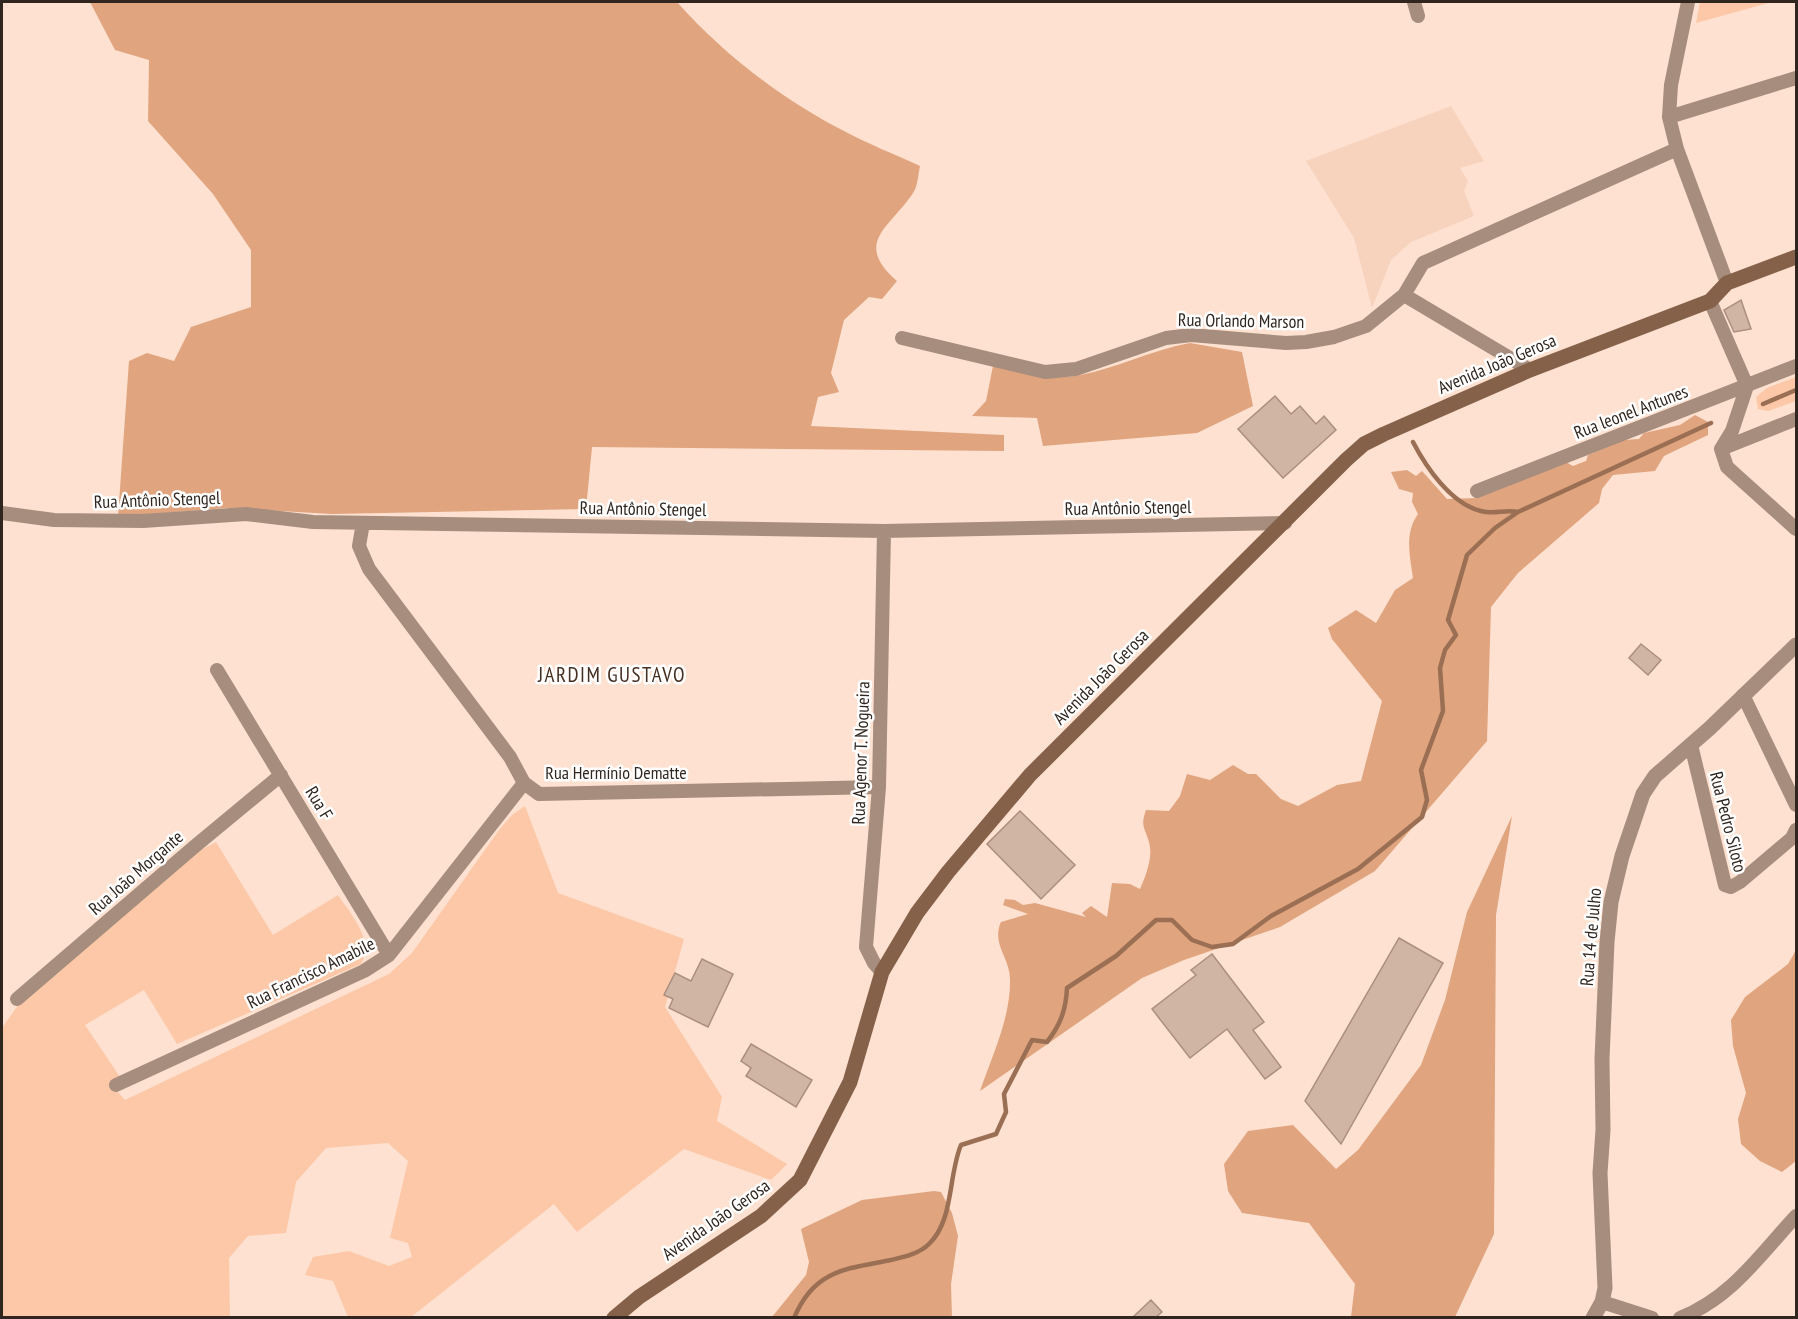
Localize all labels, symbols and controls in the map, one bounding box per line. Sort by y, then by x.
street label: Rua Orlando Marson [1178,308,1304,333]
street label: Avenida João Gerosa [1434,328,1559,399]
street label: Rua leonel Antunes [1571,379,1691,444]
street label: Rua Antônio Stengel [93,486,221,513]
street label: Rua Antônio Stengel [1064,495,1192,520]
street label: Rua Antônio Stengel [579,496,707,521]
street label: Avenida João Gerosa [1048,624,1153,729]
district label: JARDIM GUSTAVO [537,661,686,688]
street label: Rua Agenor T. Nogueira [847,681,874,825]
street label: Rua Hermínio Dematte [545,761,687,784]
street label: Rua Pedro Siloto [1705,769,1752,875]
street label: Rua F [301,782,338,824]
street label: Rua João Morgante [84,825,188,920]
street label: Rua 14 de Julho [1575,887,1606,987]
street label: Rua Francisco Amabile [243,932,378,1013]
street label: Avenida João Gerosa [657,1174,774,1265]

